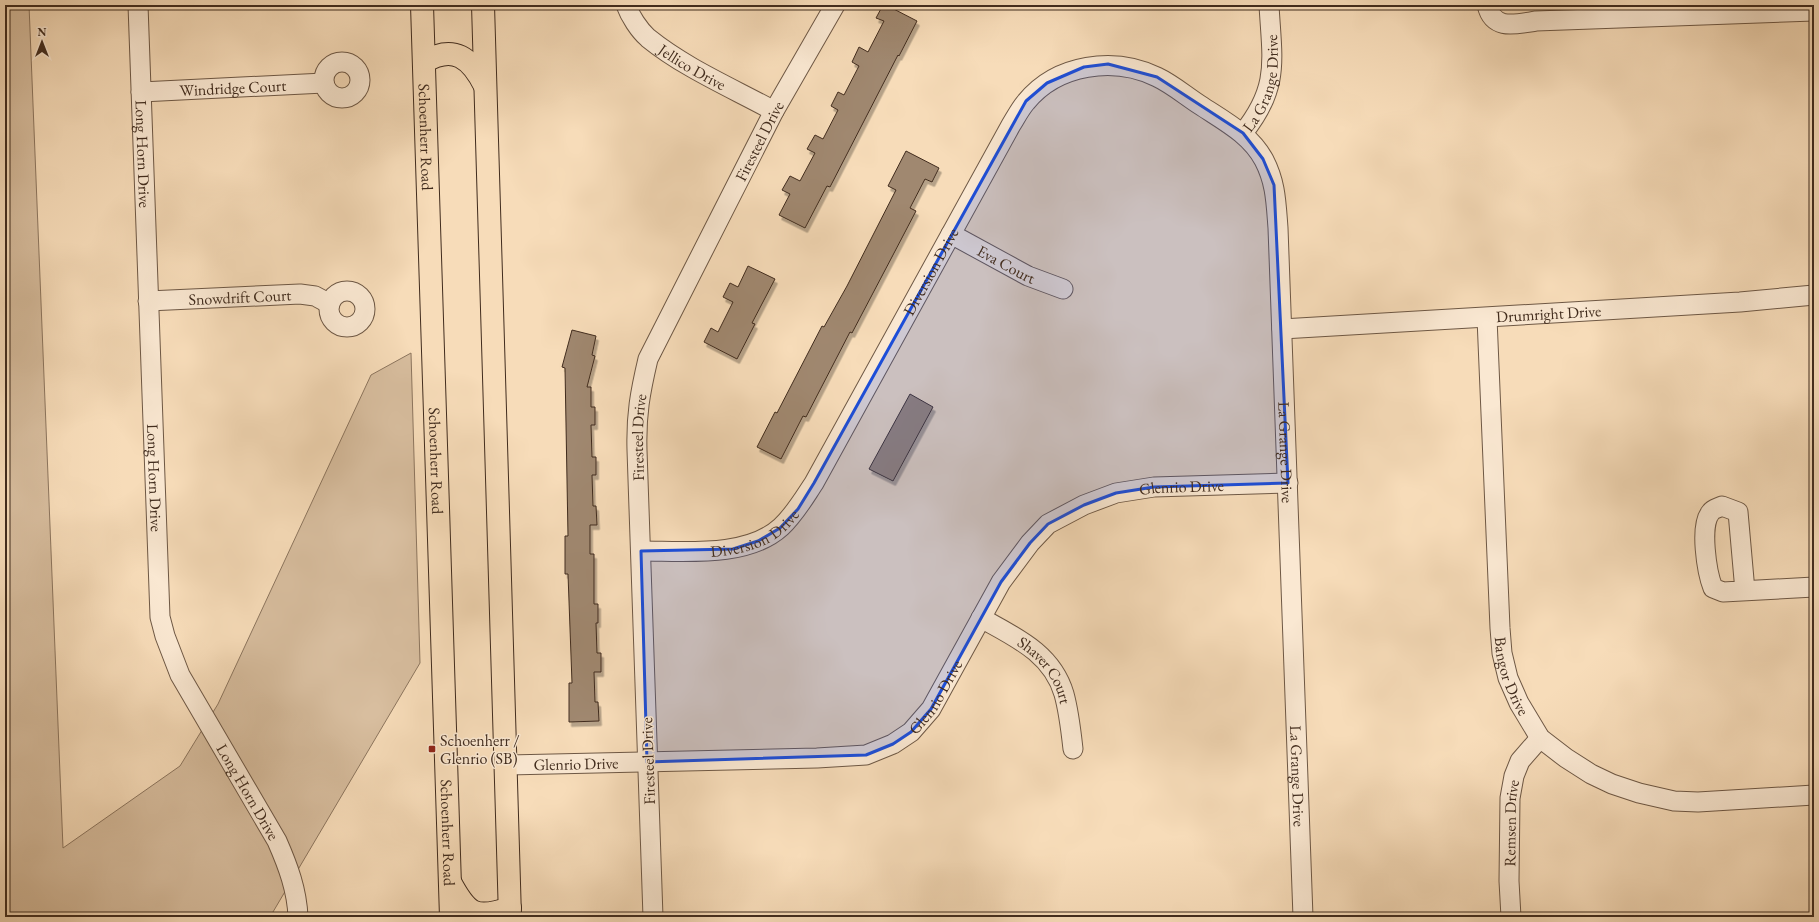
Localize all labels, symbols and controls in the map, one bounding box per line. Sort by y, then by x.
north arrow [22,22,62,62]
text: N [38,25,47,39]
street label: La Grange Drive [1237,34,1282,136]
street label: Jellico Drive [653,38,730,95]
street label: Windridge Court [179,74,287,101]
street label: Schoenherr Road [414,83,438,192]
street label: Firesteel Drive [730,97,788,185]
street label: Long Horn Drive [131,100,156,208]
street label: Diversion Drive [898,224,963,319]
street label: Eva Court [974,240,1038,288]
street label: Snowdrift Court [188,284,292,310]
street label: Drumright Drive [1495,300,1602,327]
street label: Firesteel Drive [626,392,651,481]
street label: La Grange Drive [1274,401,1298,503]
street label: Schoenherr Road [424,407,449,515]
street label: Long Horn Drive [143,423,167,532]
street label: Glenrio Drive [1138,474,1224,500]
street label: Diversion Drive [709,505,803,561]
street label: Shaver Court [1014,631,1077,706]
street label: Bangor Drive [1490,636,1534,719]
street label: Glenrio Drive [903,656,967,738]
street label: Firesteel Drive [636,717,660,805]
street label: La Grange Drive [1286,725,1310,827]
place label: Schoenherr / Glenrio (SB) [440,730,520,769]
street label: Long Horn Drive [212,740,285,844]
marker: Schoenherr / Glenrio (SB) [427,744,437,754]
street label: Glenrio Drive [533,752,619,775]
street label: Remsen Drive [1499,778,1524,867]
street label: Schoenherr Road [436,779,461,887]

